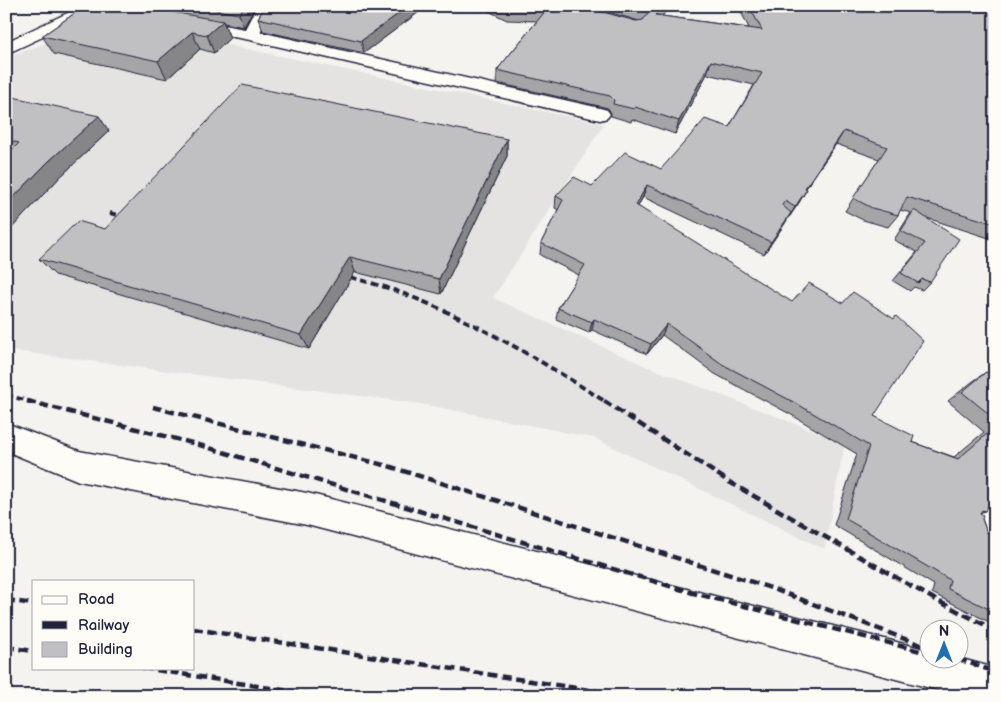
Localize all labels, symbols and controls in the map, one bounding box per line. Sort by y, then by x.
legend [32,580,195,670]
text: Road [78,590,114,609]
text: Railway [78,616,129,635]
north arrow [918,620,968,670]
text: N [939,623,949,640]
text: Building [78,640,133,659]

